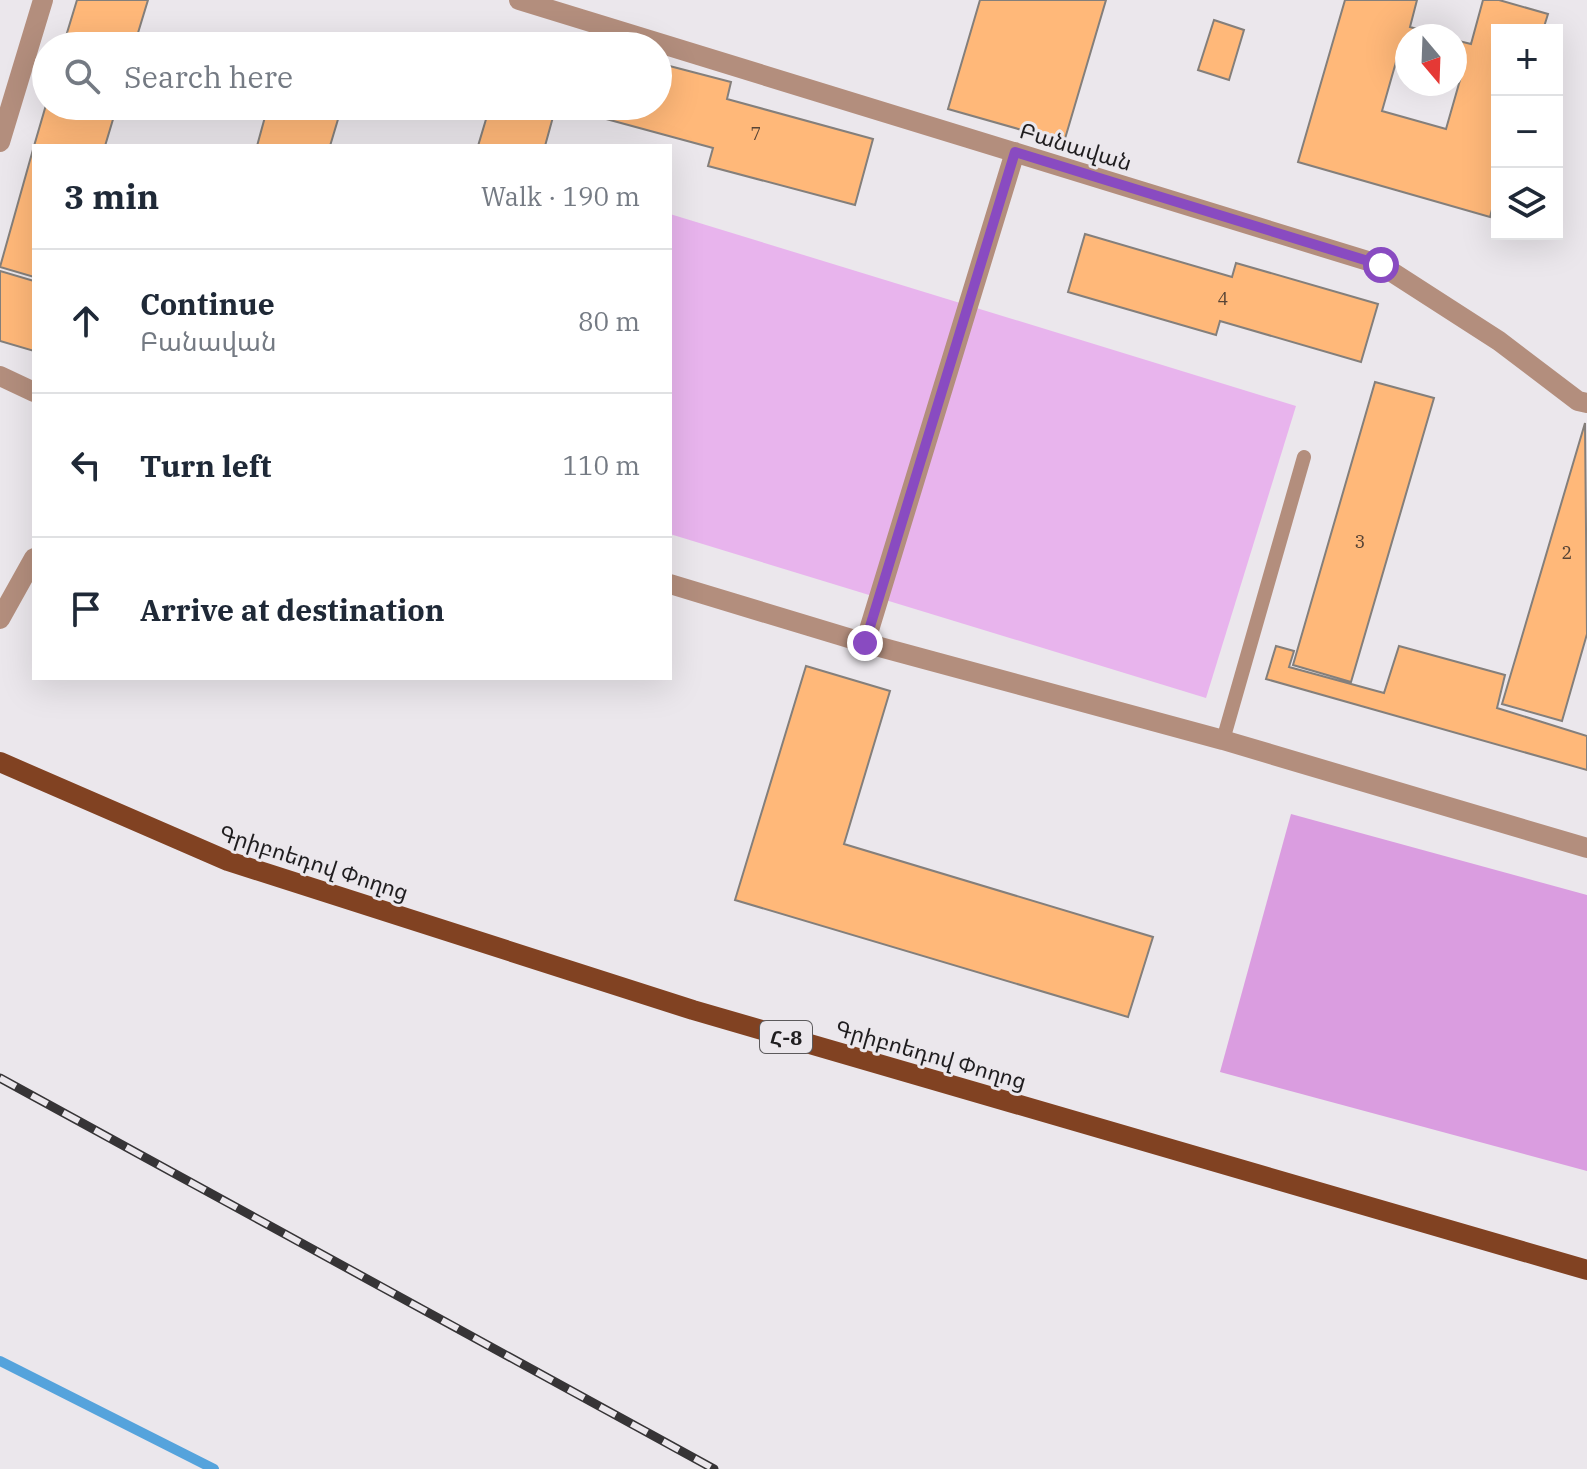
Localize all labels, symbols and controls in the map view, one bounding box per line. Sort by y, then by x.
north arrow [1395,24,1467,96]
map controls [1491,24,1563,240]
button: + [1491,24,1563,96]
search box [32,32,672,120]
icon: search [60,54,104,98]
text: Search here [124,57,293,96]
button: − [1491,96,1563,168]
street label: Բանավան [1017,115,1135,177]
house number: 7 [751,122,761,145]
button: layers [1491,168,1563,240]
text: 3 min [64,174,159,218]
text: Walk · 190 m [481,179,640,213]
route start [1363,247,1399,283]
text: Continue [140,284,275,323]
house number: 4 [1218,287,1228,310]
icon: ahead [64,299,108,343]
text: 80 m [578,304,640,338]
text: Բանավան [140,324,277,358]
icon: left [64,443,108,487]
text: Turn left [140,446,272,485]
text: 110 m [562,448,640,482]
house number: 3 [1355,530,1365,553]
house number: 2 [1562,541,1572,564]
icon: arrive [64,587,108,631]
text: Arrive at destination [140,590,445,629]
route end [847,625,883,661]
street label: Գրիբոեդով Փողոց [216,818,412,906]
street label: Գրիբոեդով Փողոց [832,1013,1030,1095]
road number: Հ-8 [760,1021,812,1053]

